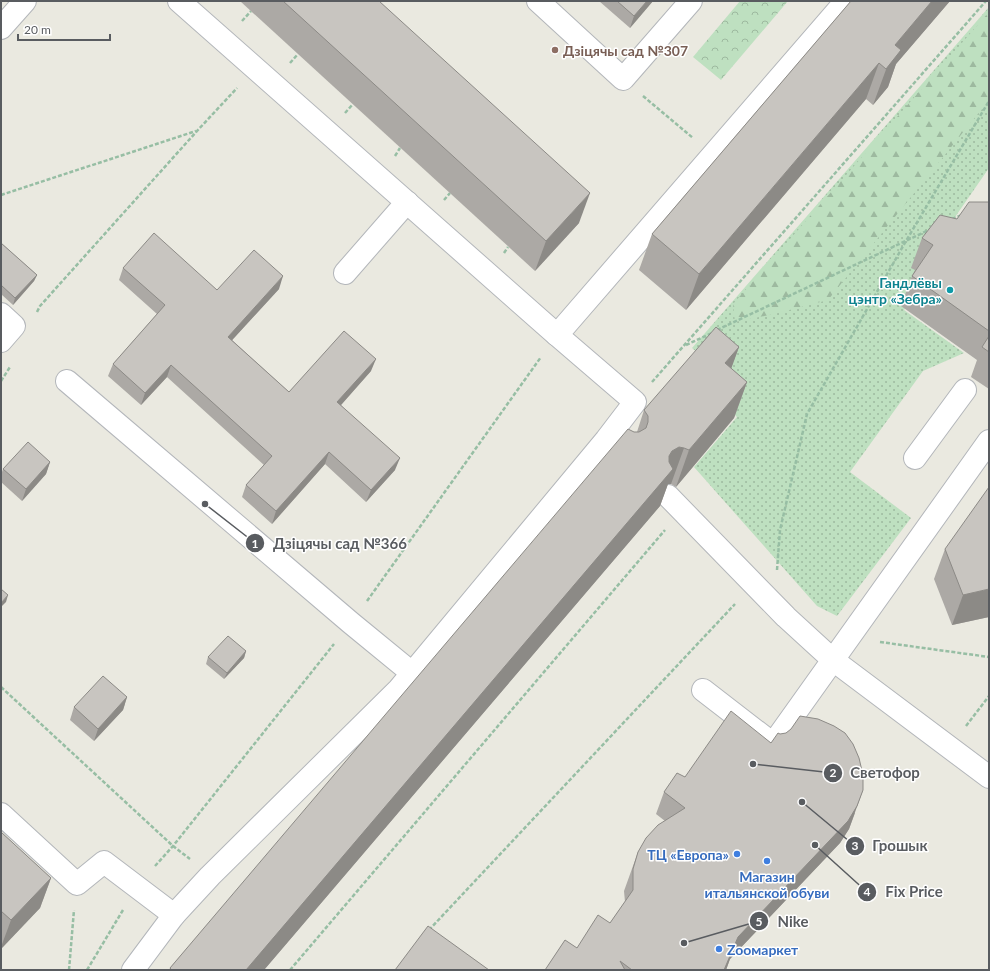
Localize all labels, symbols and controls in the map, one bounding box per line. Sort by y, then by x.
scale bar [18,16,110,42]
text: 20 m [24,22,51,37]
place label: Дзіцячы сад №307 [563,42,688,59]
marker: Дзіцячы сад №307 [550,45,560,55]
place label: Гандлёвы цэнтр «Зебра» [848,274,942,307]
marker: Гандлёвы цэнтр «Зебра» [945,285,955,295]
callout: Дзіцячы сад №366 [245,530,415,557]
text: Дзіцячы сад №366 [273,534,407,552]
text: 1 [252,536,259,551]
callout: Светофор [823,759,928,786]
text: Светофор [850,763,920,781]
text: 2 [830,765,837,780]
callout: Грошык [845,833,936,860]
text: Грошык [872,836,928,854]
text: 3 [852,838,859,853]
place label: ТЦ «Европа» [647,846,729,863]
marker: ТЦ «Европа» [732,849,742,859]
marker: Магазин итальянской обуви [762,856,772,866]
place label: Магазин итальянской обуви [705,868,829,901]
callout: Fix Price [857,879,950,906]
text: Fix Price [885,882,943,900]
text: 4 [864,884,871,899]
callout: Nike [749,908,816,935]
text: Nike [778,912,808,930]
text: 5 [756,914,763,929]
place label: Zooмаркет [727,941,799,958]
marker: Zooмаркет [714,944,724,954]

